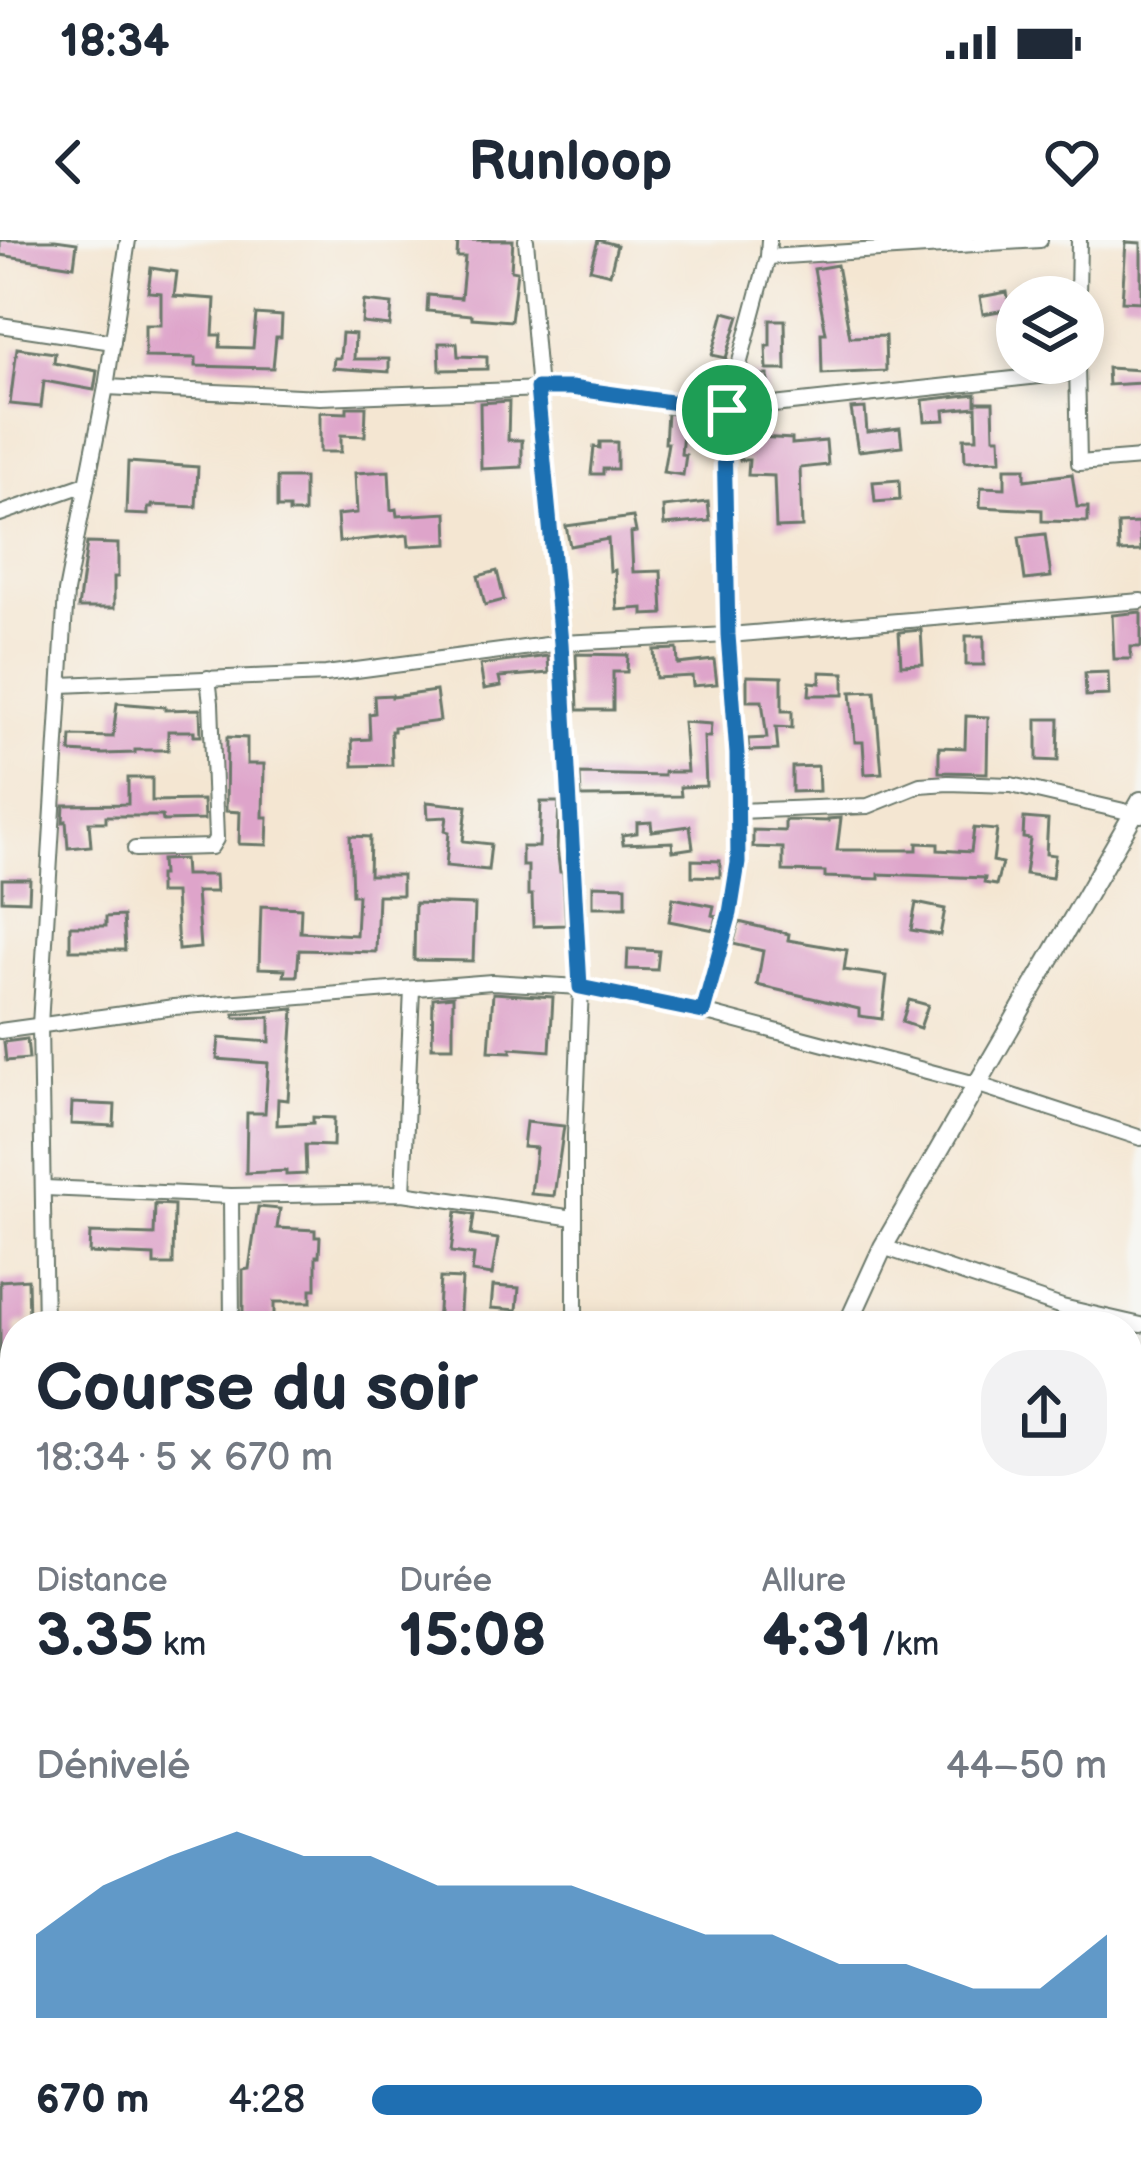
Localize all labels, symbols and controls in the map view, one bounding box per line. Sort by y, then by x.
text: 18:34 [60,15,170,70]
icon: back [36,129,102,195]
icon: heart [1039,129,1105,195]
text: Runloop [469,130,672,195]
map controls [996,276,1104,384]
button: layers [996,276,1104,384]
pin [676,359,778,461]
icon: arrive [694,377,760,443]
text: Course du soir [36,1350,478,1429]
button: share [981,1350,1107,1476]
text: 18:34 · 5 × 670 m [36,1435,333,1482]
text: Distance [36,1561,168,1601]
text: Durée [399,1561,492,1601]
text: Allure [762,1561,846,1601]
text: 3.35 [36,1601,154,1673]
text: 15:08 [399,1601,547,1673]
text: 4:31 [762,1601,872,1673]
text: km [154,1625,206,1665]
text: /km [872,1625,939,1665]
text: Dénivelé [36,1743,190,1790]
text: 44–50 m [946,1743,1107,1790]
text: 670 m [36,2077,149,2124]
text: 4:28 [228,2077,305,2124]

